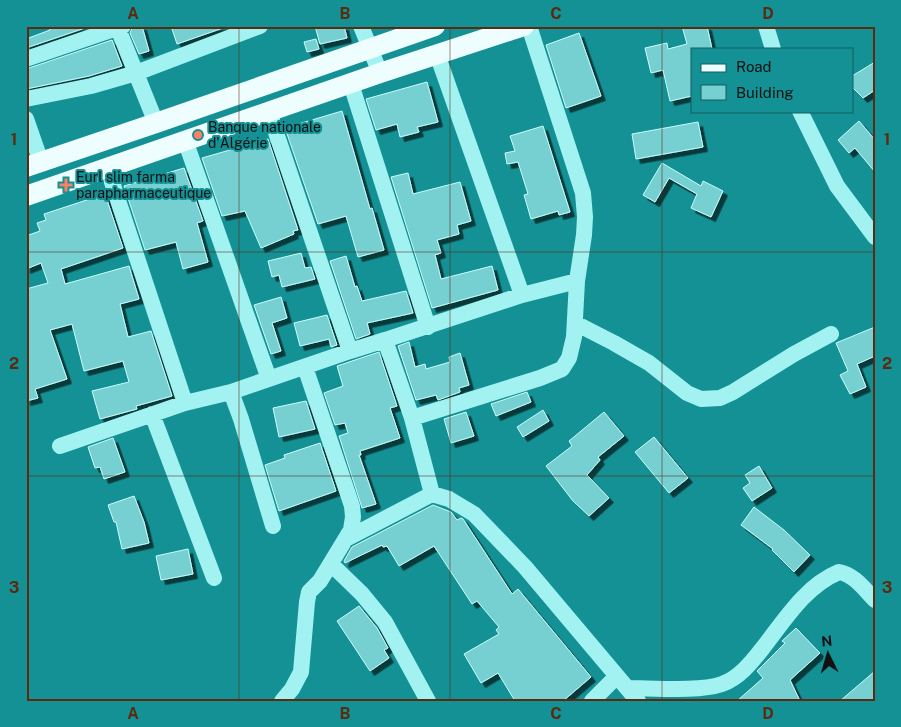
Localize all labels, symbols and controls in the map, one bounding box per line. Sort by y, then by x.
text: A [127,4,139,23]
text: B [340,4,351,23]
text: C [550,4,562,23]
text: D [762,4,774,23]
legend [691,48,854,112]
text: Road [736,58,772,75]
text: Building [736,84,794,101]
place label: Banque nationale d'Algérie [208,119,321,151]
marker: Banque nationale d'Algérie [192,129,204,141]
text: 1 [11,130,17,149]
text: 1 [884,130,890,149]
place label: Eurl slim farma parapharmaceutique [76,169,211,201]
marker: Eurl slim farma parapharmaceutique [60,179,72,191]
text: 2 [9,354,19,373]
text: 2 [882,354,892,373]
text: 3 [9,578,19,597]
text: 3 [882,578,892,597]
north arrow [804,630,854,680]
text: N [821,633,833,649]
text: A [127,704,139,723]
text: B [340,704,351,723]
text: C [550,704,562,723]
text: D [762,704,774,723]

